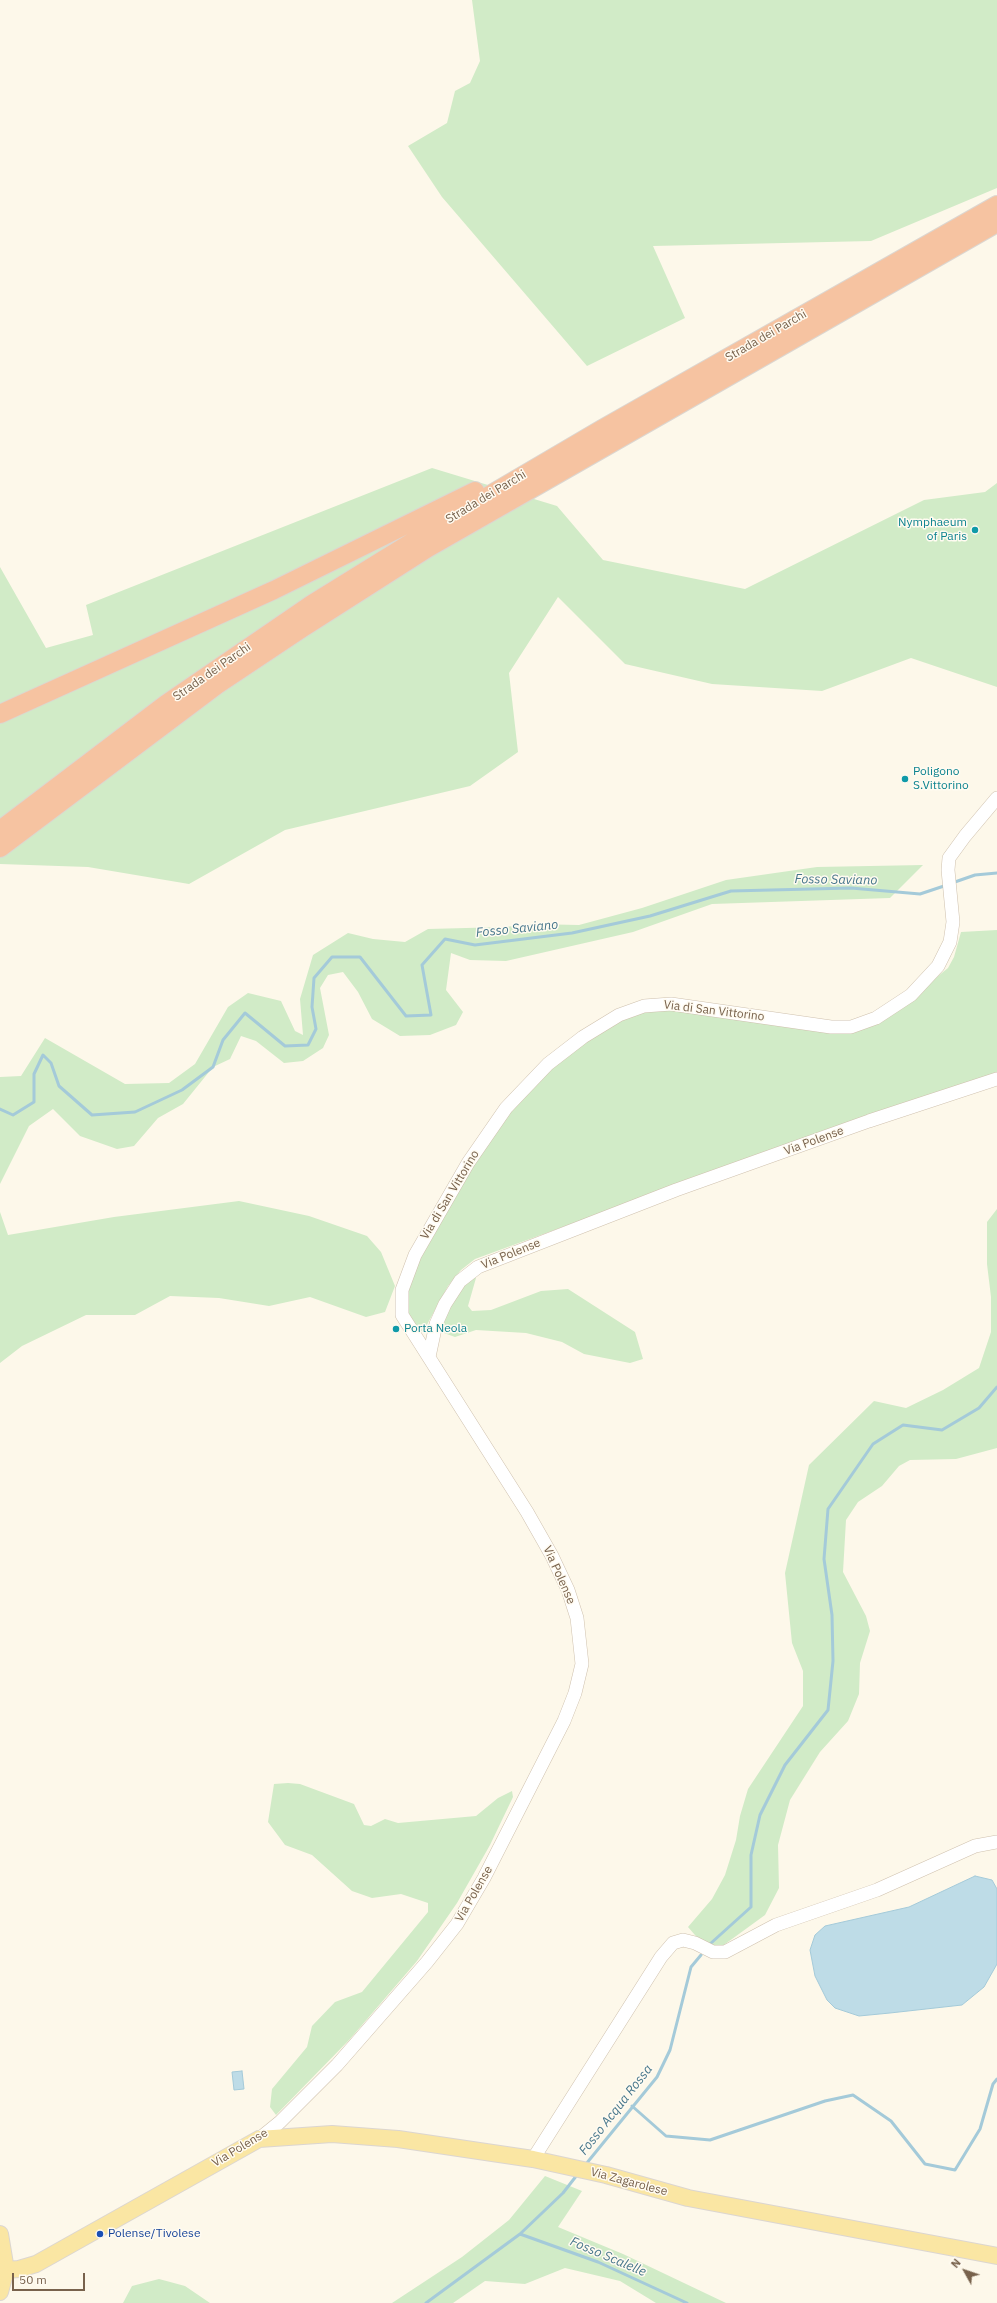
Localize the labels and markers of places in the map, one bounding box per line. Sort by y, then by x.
place label: Nymphaeum of Paris [898,516,967,544]
marker: Nymphaeum of Paris [970,525,980,535]
place label: Poligono S.Vittorino [913,765,969,793]
marker: Poligono S.Vittorino [900,774,910,784]
place label: Porta Neola [404,1322,467,1336]
marker: Porta Neola [391,1324,401,1334]
place label: Polense/Tivolese [108,2227,200,2241]
marker: Polense/Tivolese [95,2229,105,2239]

